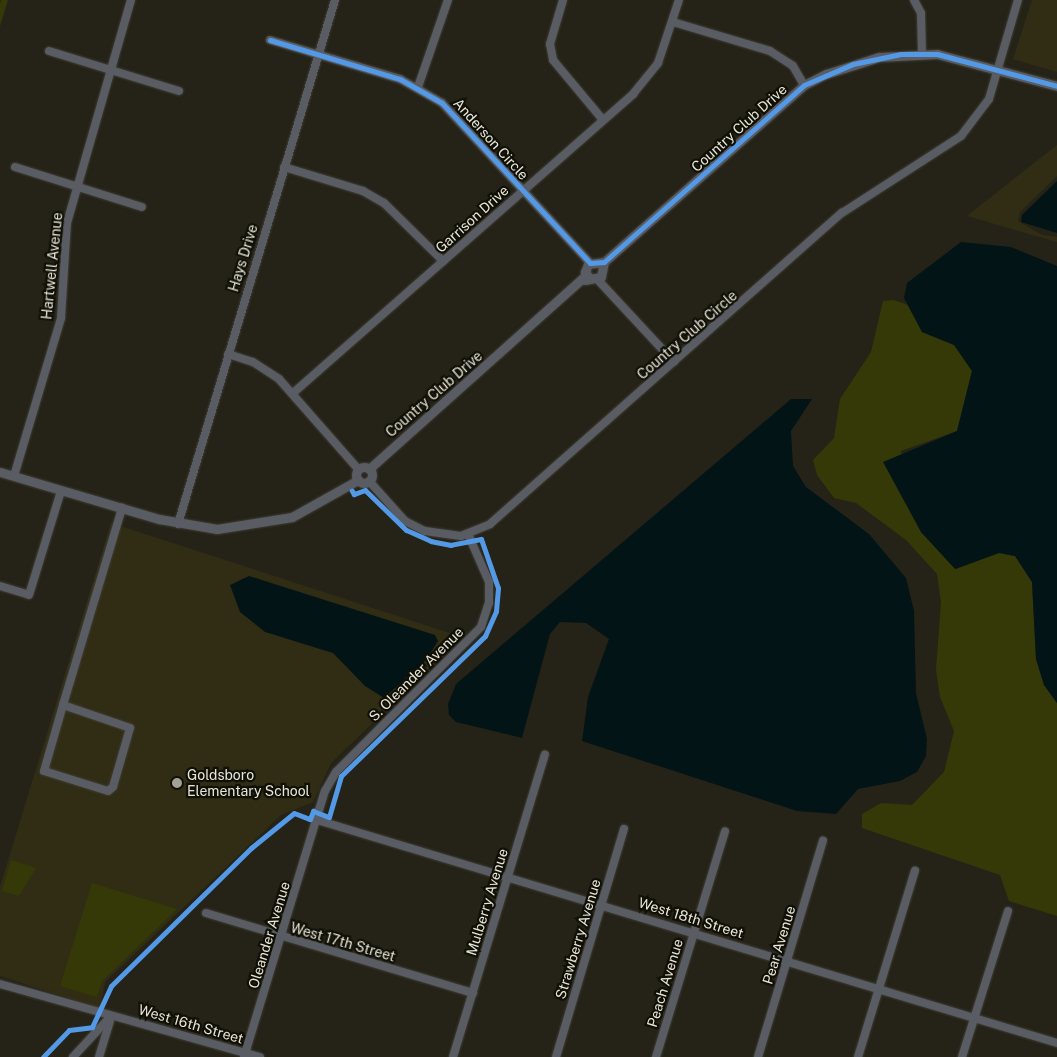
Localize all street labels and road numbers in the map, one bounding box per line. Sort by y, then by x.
street label: Country Club Drive [688,81,790,175]
street label: Anderson Circle [450,95,532,183]
street label: Garrison Drive [432,182,512,256]
street label: Hartwell Avenue [38,212,66,320]
street label: Hays Drive [225,222,261,294]
street label: Country Club Circle [634,287,740,383]
street label: Country Club Drive [382,347,486,441]
street label: S. Oleander Avenue [365,623,467,725]
street label: Mulberry Avenue [463,846,511,958]
street label: Strawberry Avenue [552,877,604,1001]
street label: Oleander Avenue [245,879,293,991]
street label: West 18th Street [636,894,746,942]
street label: Pear Avenue [759,904,799,986]
street label: West 17th Street [289,919,397,965]
street label: Peach Avenue [644,937,686,1029]
street label: West 16th Street [136,1001,246,1047]

